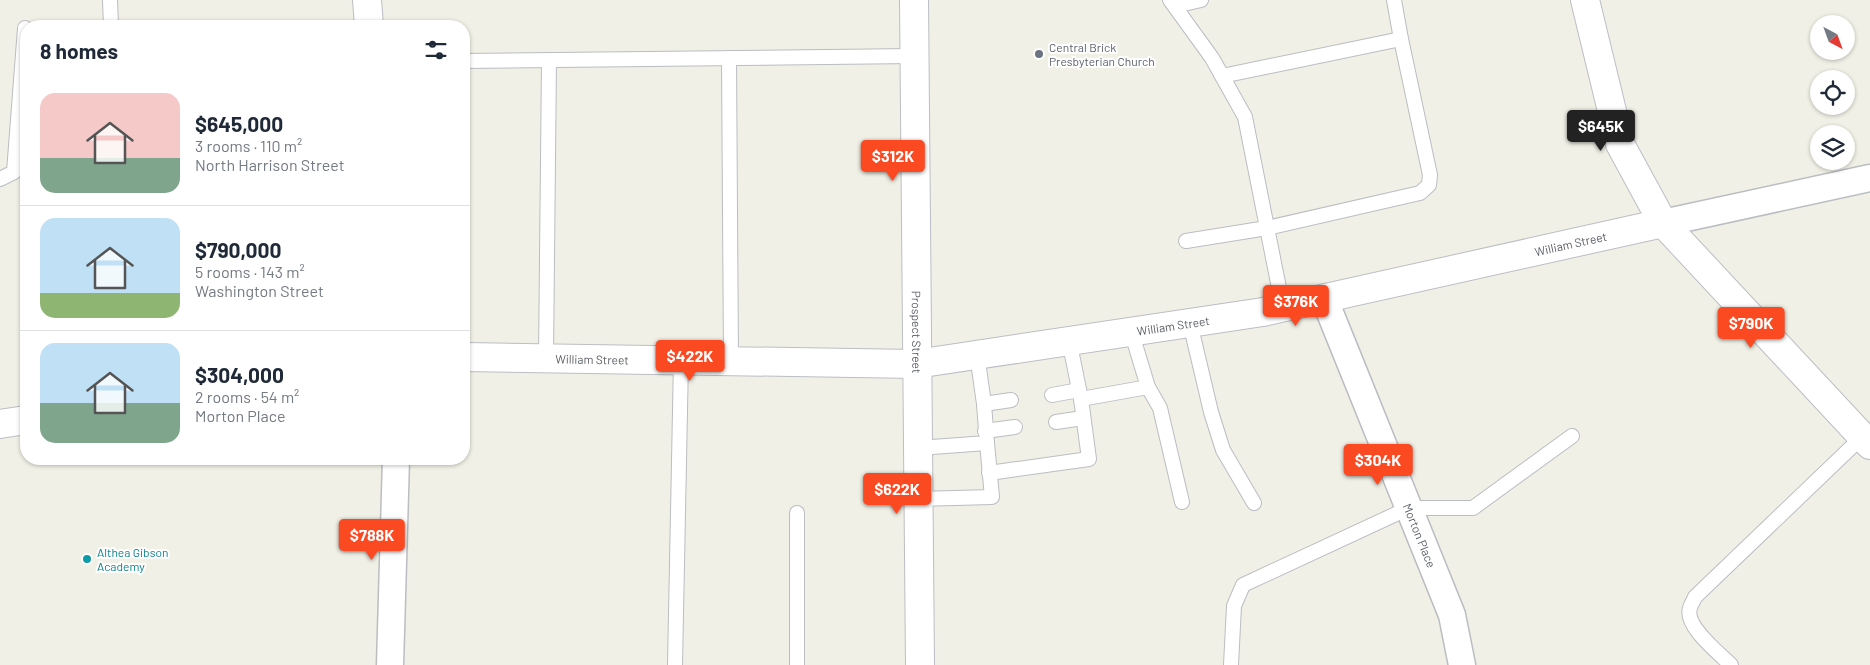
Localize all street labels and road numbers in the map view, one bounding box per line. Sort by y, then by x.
street label: William Street [1533,229,1608,258]
street label: Prospect Street [910,291,924,373]
street label: William Street [1136,313,1210,338]
street label: William Street [555,351,629,367]
street label: Morton Place [1401,501,1439,570]

